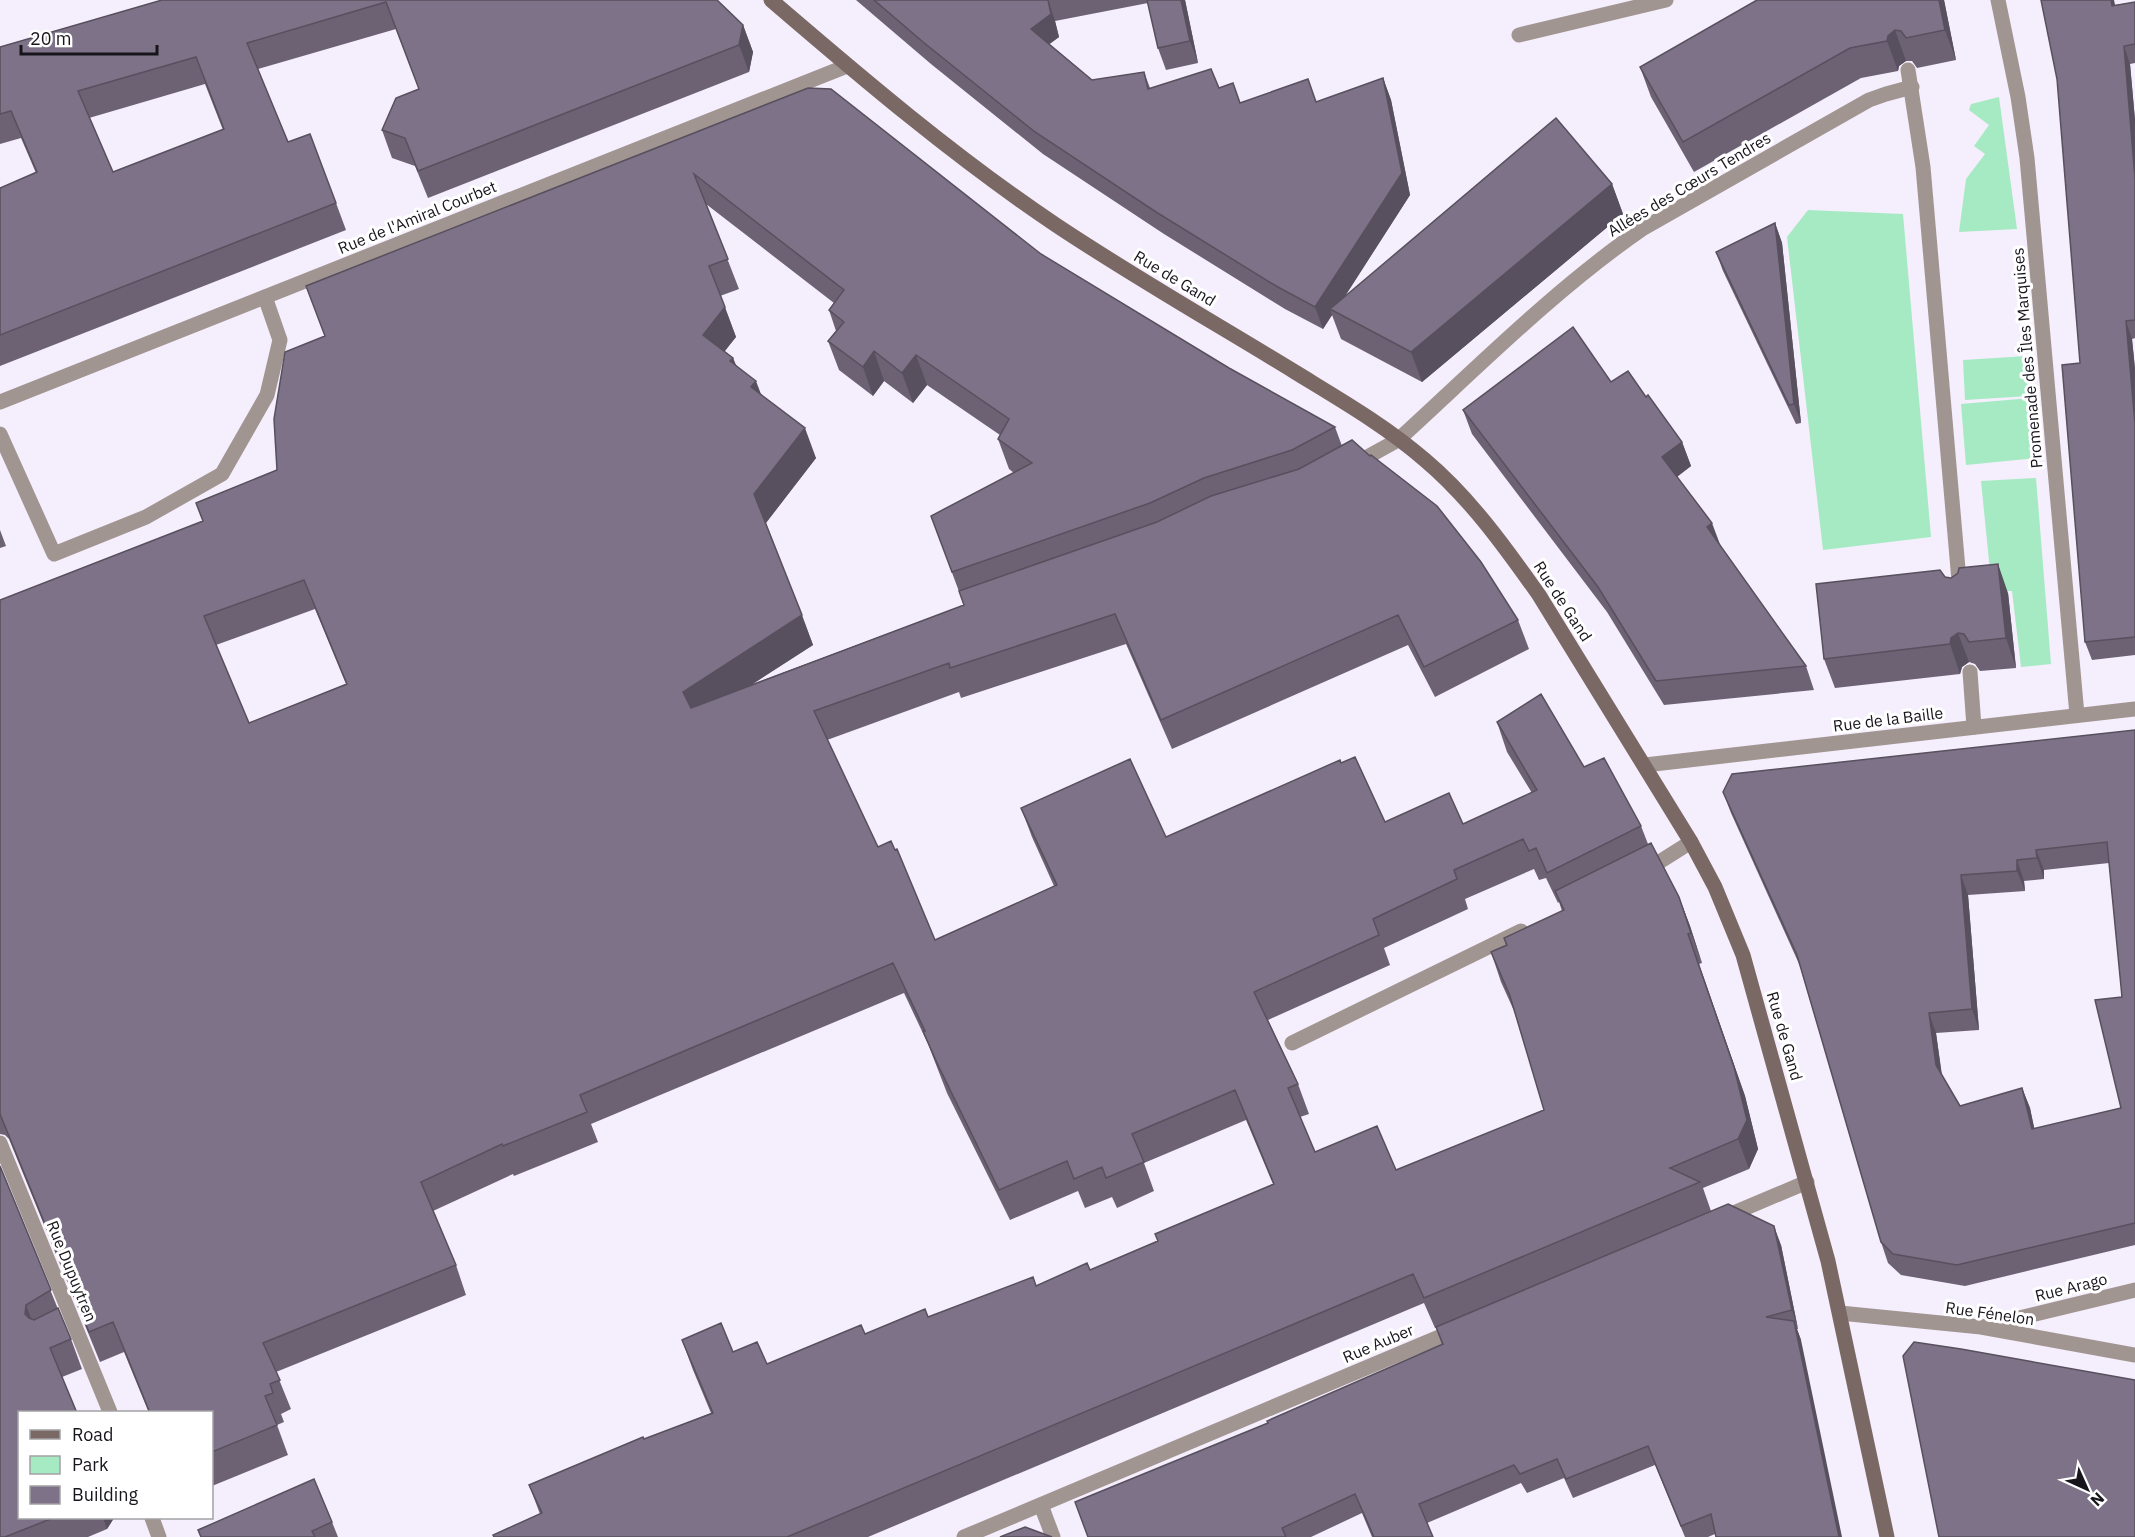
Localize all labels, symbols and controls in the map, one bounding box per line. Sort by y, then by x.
scale bar [21,18,158,56]
text: 20 m [30,27,72,50]
street label: Allées des Cœurs Tendres [1604,127,1774,241]
street label: Rue de l'Amiral Courbet [335,176,499,258]
street label: Rue de Gand [1131,246,1219,310]
street label: Promenade des Îles Marquises [2007,247,2047,469]
street label: Rue de Gand [1530,557,1596,645]
street label: Rue de la Baille [1832,702,1944,736]
street label: Rue de Gand [1763,989,1807,1083]
street label: Rue Dupuytren [43,1217,101,1325]
street label: Rue Arago [2033,1268,2109,1306]
street label: Rue Fénelon [1944,1297,2036,1329]
street label: Rue Auber [1339,1319,1417,1367]
legend [18,1411,213,1519]
text: Road [72,1423,113,1446]
text: Park [72,1453,109,1476]
north arrow [2057,1459,2117,1519]
text: Building [72,1483,139,1506]
text: N [2086,1488,2109,1511]

